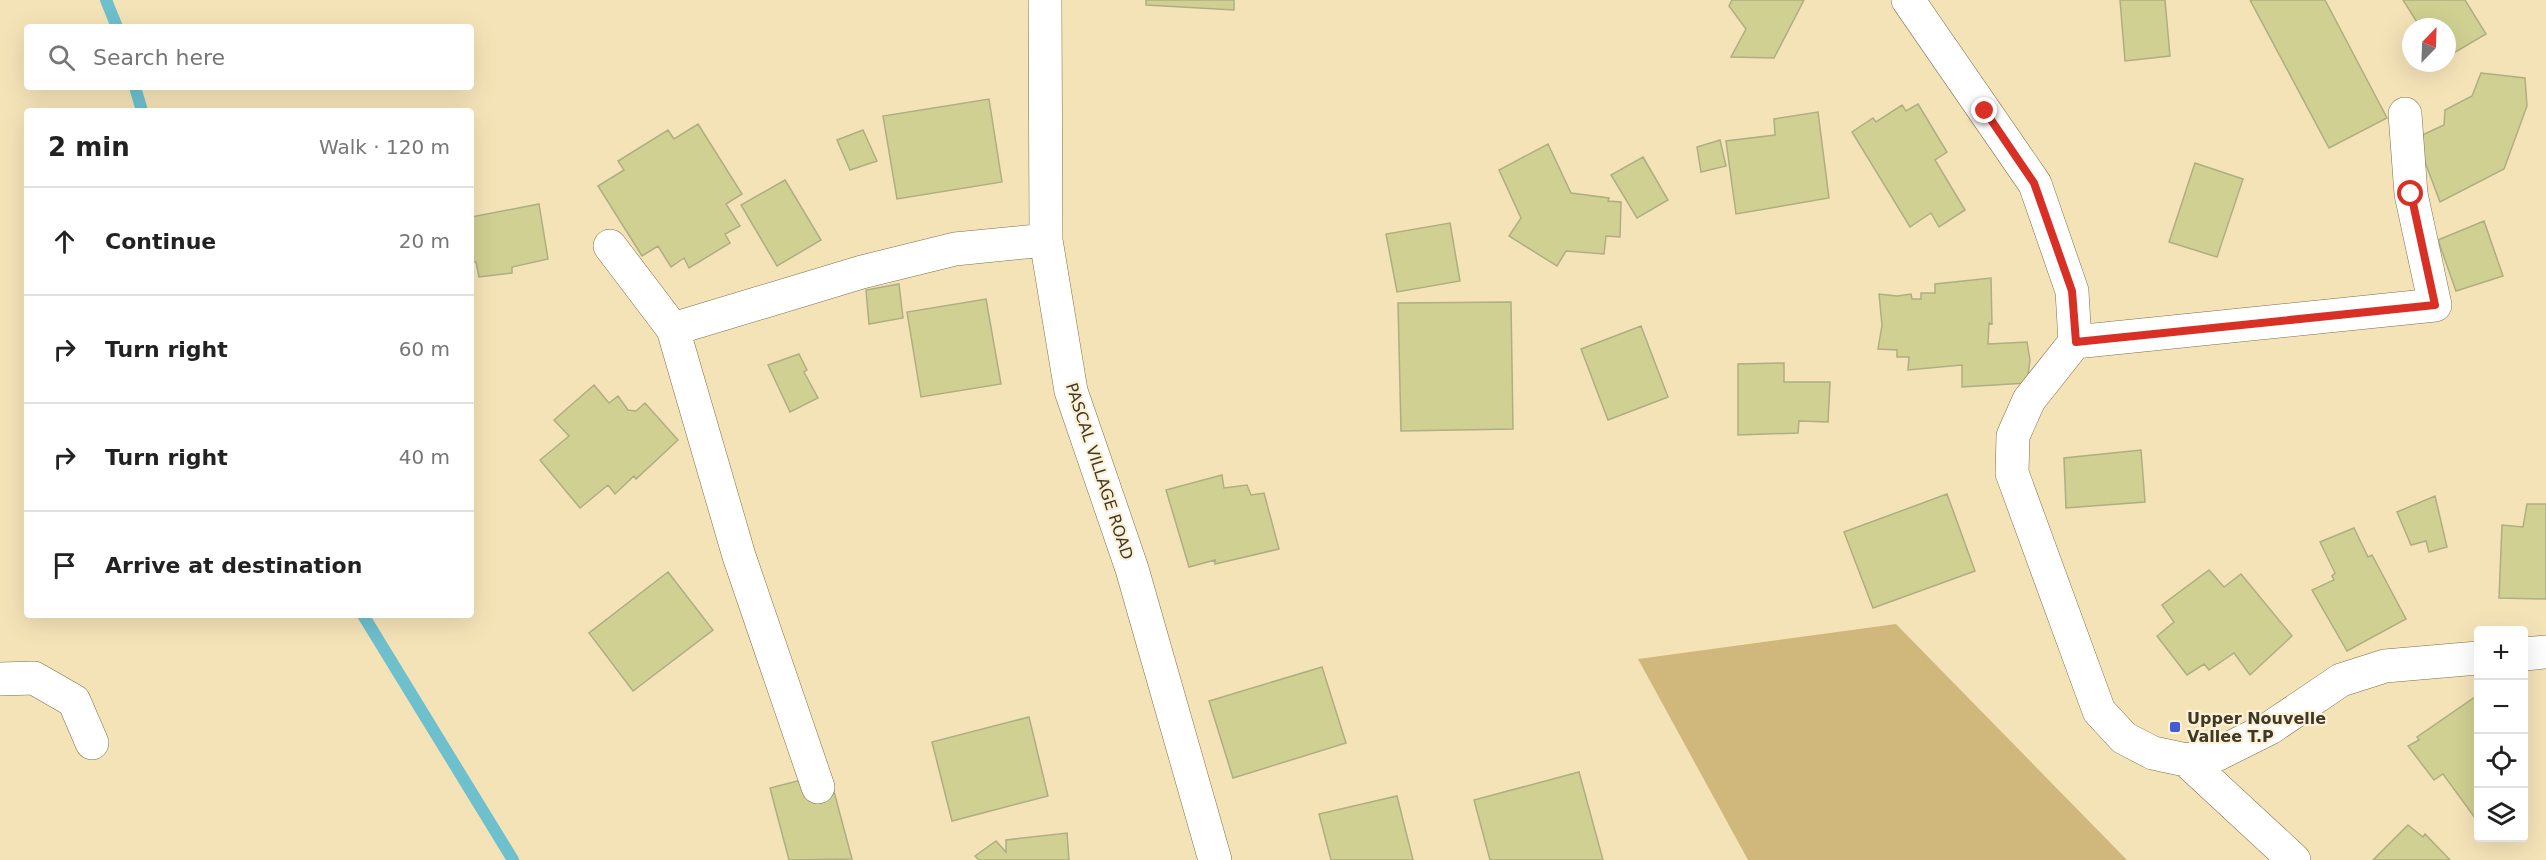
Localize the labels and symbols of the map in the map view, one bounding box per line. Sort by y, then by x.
north arrow [2402,18,2456,72]
route end [1971,97,1997,123]
route start [2397,180,2423,206]
street label: PASCAL VILLAGE ROAD [1062,380,1137,562]
place label: Upper Nouvelle Vallee T.P [2187,709,2326,746]
marker: Upper Nouvelle Vallee T.P [2168,720,2182,734]

